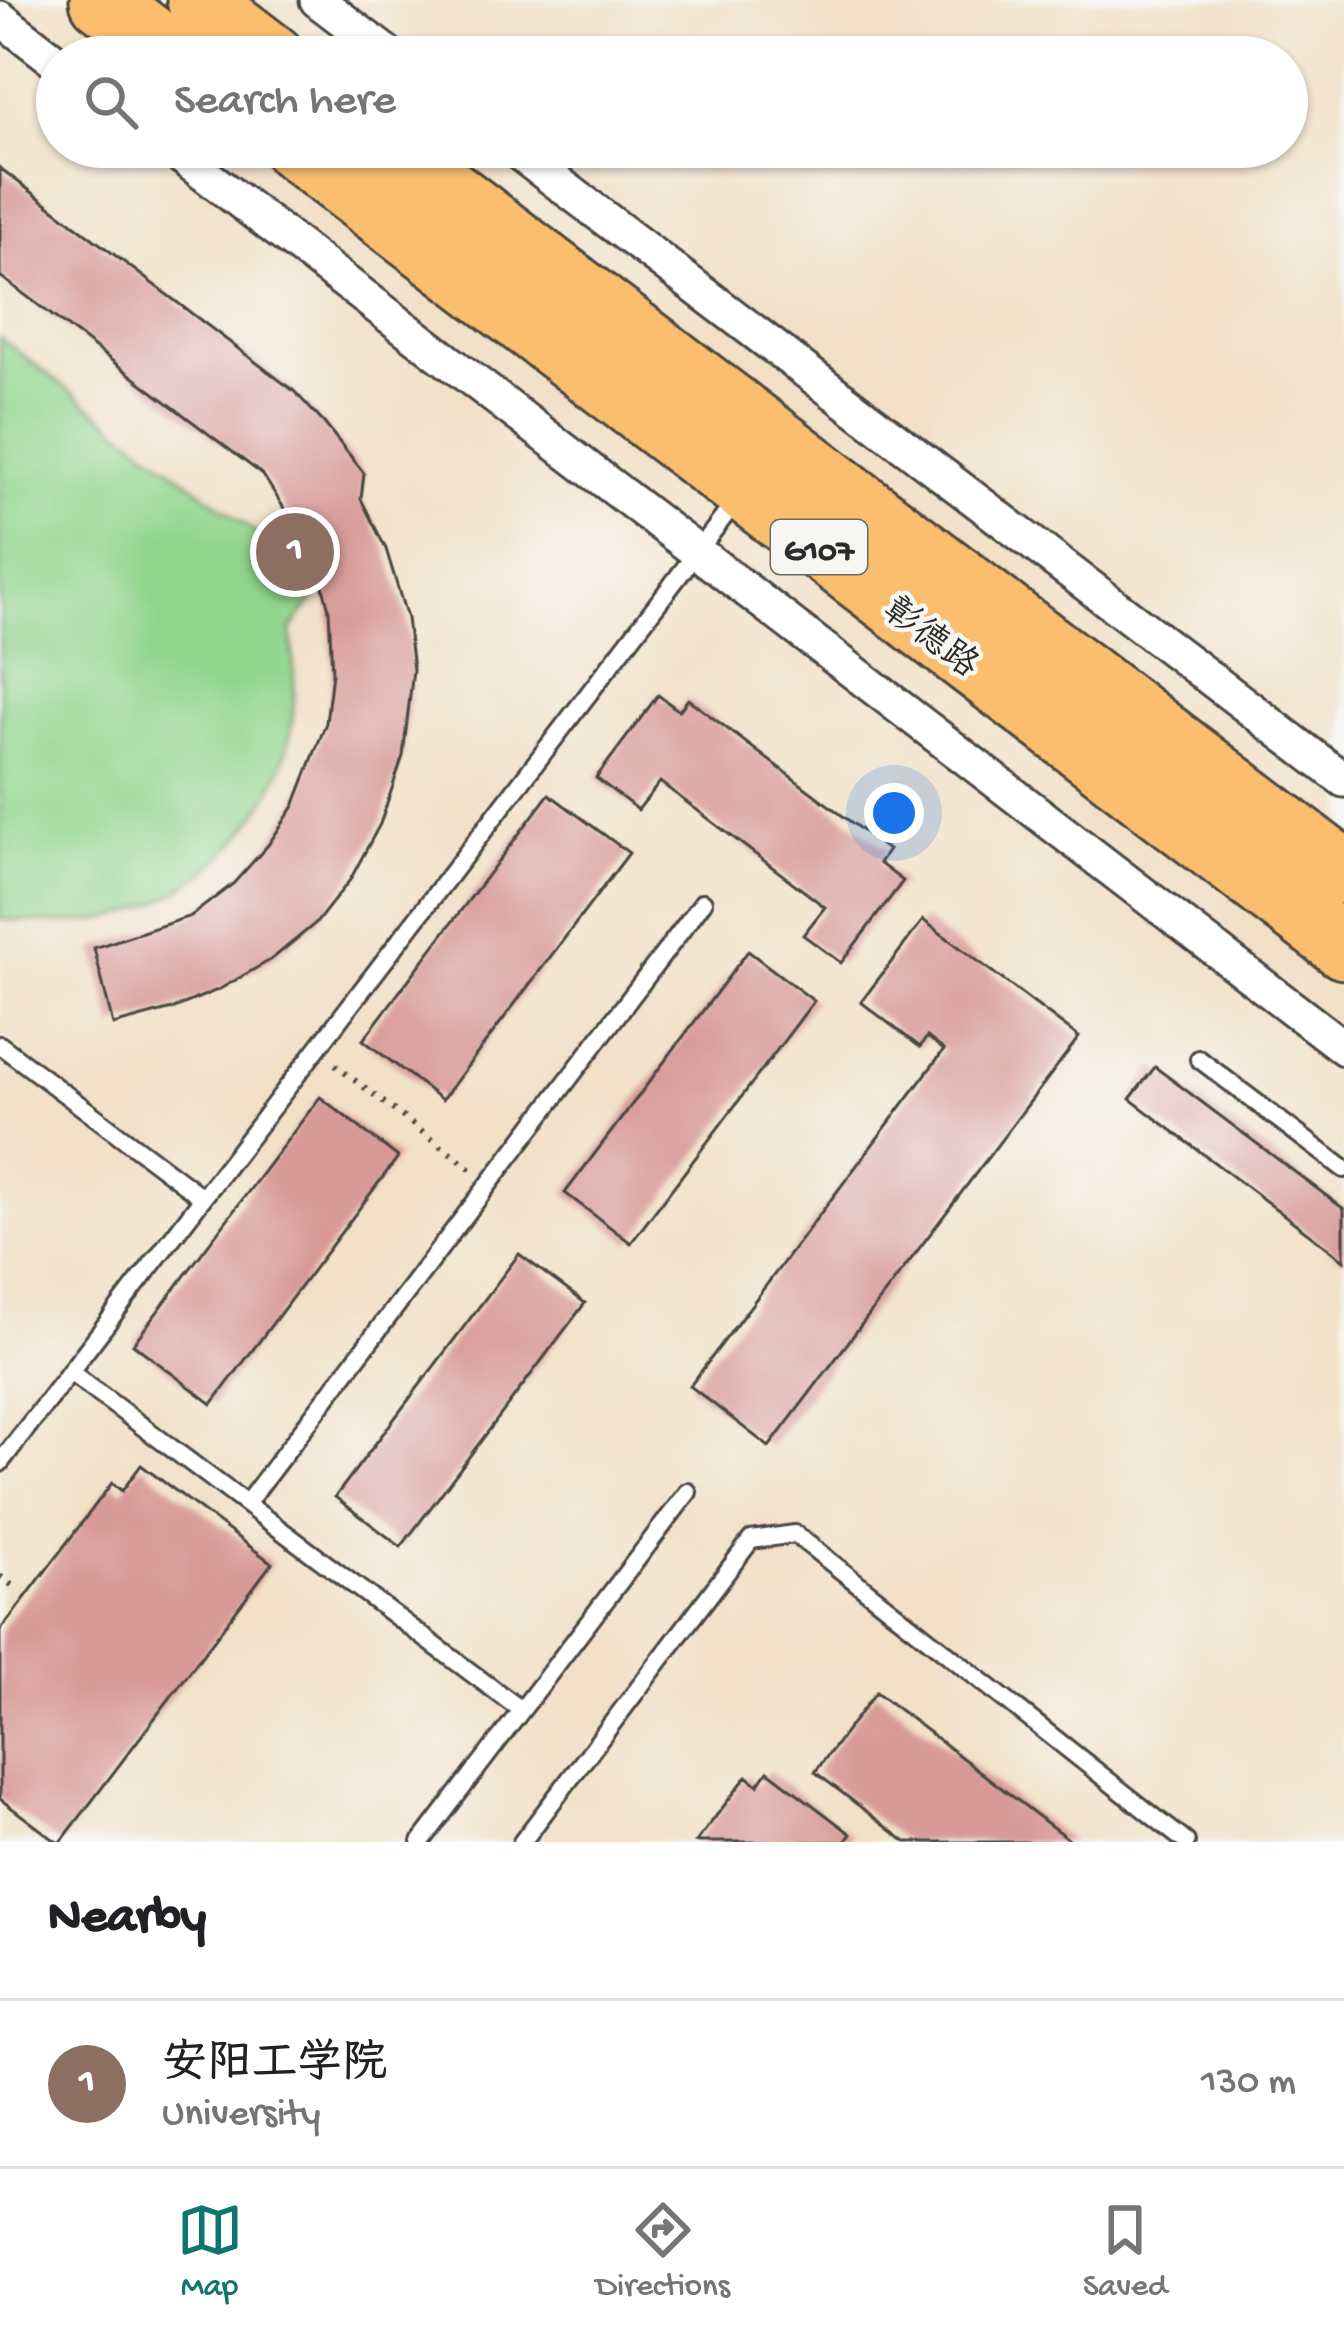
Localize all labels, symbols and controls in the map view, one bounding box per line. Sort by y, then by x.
search box [36,36,1308,168]
icon: search [78,69,144,135]
text: Search here [174,76,396,129]
pin: 1 [256,507,334,597]
road number: G107 [771,520,867,574]
street label: 彰德路 [873,589,986,690]
your location [864,783,924,843]
text: Nearby [48,1890,206,1950]
text: 安阳工学院 [162,2040,387,2093]
text: 1 [79,2061,95,2107]
text: 130 m [1201,2061,1296,2107]
text: University [162,2093,321,2139]
tab: Map [177,2197,243,2307]
tab: Directions [596,2197,730,2307]
tab: Saved [1083,2197,1167,2307]

